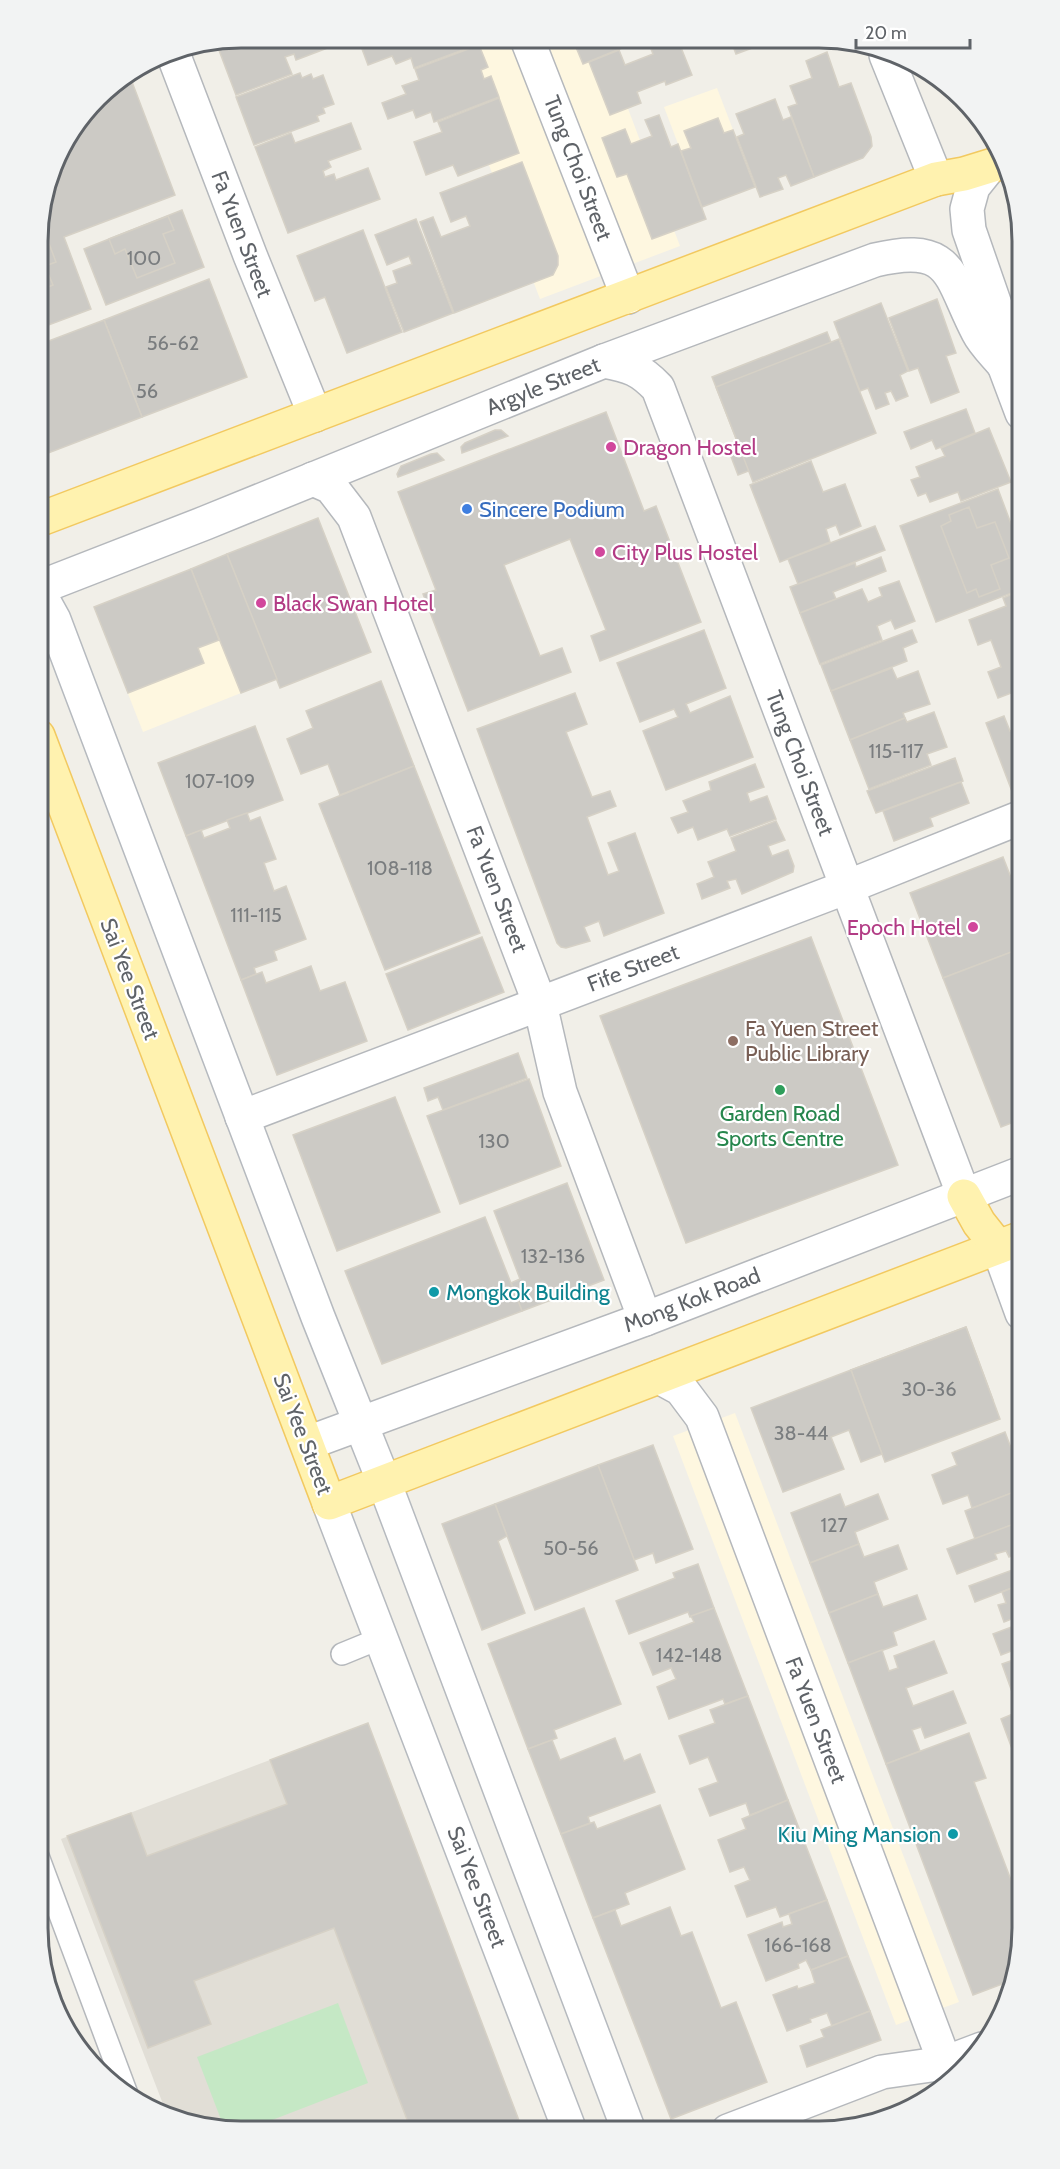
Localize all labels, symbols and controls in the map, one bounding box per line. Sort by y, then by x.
scale bar [856,12,970,50]
text: 20 m [865,22,907,44]
street label: Tung Choi Street [538,92,618,245]
street label: Fa Yuen Street [205,167,279,302]
house number: 100 [127,246,161,270]
house number: 56-62 [147,331,199,355]
street label: Argyle Street [482,351,604,421]
house number: 56 [136,379,158,403]
place label: Dragon Hostel [623,434,758,461]
marker: Dragon Hostel [604,440,618,454]
place label: Sincere Podium [479,496,625,523]
marker: Sincere Podium [460,502,474,516]
place label: City Plus Hostel [612,539,759,566]
marker: City Plus Hostel [593,545,607,559]
place label: Black Swan Hotel [273,590,435,617]
marker: Black Swan Hotel [254,596,268,610]
street label: Tung Choi Street [760,687,840,840]
house number: 115-117 [868,739,924,763]
house number: 107-109 [185,769,255,793]
street label: Fa Yuen Street [460,822,534,957]
house number: 108-118 [367,856,433,880]
house number: 111-115 [230,903,282,927]
place label: Epoch Hotel [847,914,962,941]
street label: Sai Yee Street [95,915,166,1044]
marker: Epoch Hotel [966,920,980,934]
street label: Fife Street [583,938,683,998]
place label: Fa Yuen Street Public Library [745,1015,879,1067]
marker: Fa Yuen Street Public Library [726,1034,740,1048]
marker: Garden Road Sports Centre [773,1083,787,1097]
place label: Garden Road Sports Centre [716,1100,844,1152]
house number: 130 [478,1129,510,1153]
house number: 132-136 [521,1244,585,1268]
street label: Mong Kok Road [620,1262,764,1338]
place label: Mongkok Building [446,1279,611,1306]
marker: Mongkok Building [427,1285,441,1299]
street label: Sai Yee Street [268,1370,339,1499]
house number: 30-36 [901,1377,957,1401]
house number: 38-44 [774,1421,829,1445]
house number: 127 [820,1513,848,1537]
house number: 50-56 [543,1536,599,1560]
house number: 142-148 [656,1643,722,1667]
street label: Fa Yuen Street [779,1653,853,1788]
place label: Kiu Ming Mansion [778,1821,941,1848]
street label: Sai Yee Street [442,1823,513,1952]
marker: Kiu Ming Mansion [946,1827,960,1841]
house number: 166-168 [764,1933,832,1957]

